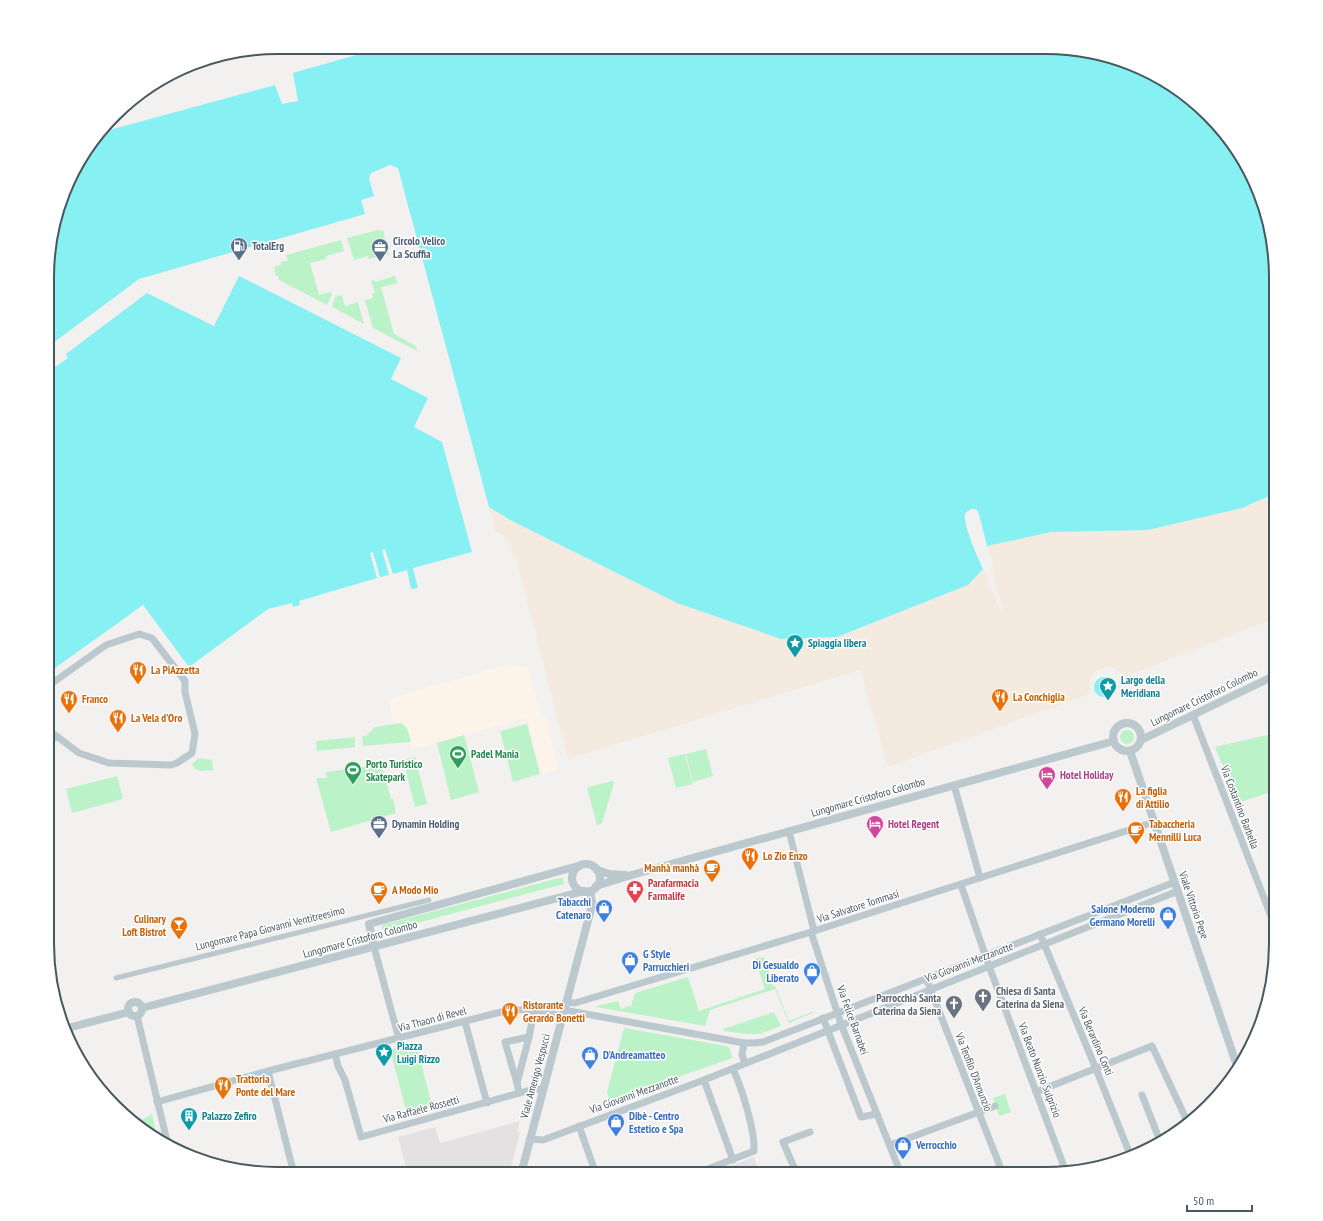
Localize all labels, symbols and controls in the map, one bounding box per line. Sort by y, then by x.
place label: Circolo Velico La Scuffia [393,234,445,261]
fuel station icon: TotalErg [229,236,249,261]
office icon: Circolo Velico La Scuffia [370,237,390,262]
place label: TotalErg [252,239,284,253]
place icon: Spiaggia libera [785,633,805,658]
place label: Spiaggia libera [808,636,867,650]
restaurant icon: La PiAzzetta [128,660,148,685]
place label: La PiAzzetta [151,663,200,677]
street label: Lungomare Cristoforo Colombo [1148,665,1260,729]
place label: Largo della Meridiana [1121,673,1165,700]
place icon: Largo della Meridiana [1098,676,1118,701]
restaurant icon: La Conchiglia [990,687,1010,712]
restaurant icon: Franco [59,689,79,714]
place label: La Conchiglia [1013,690,1065,704]
place label: Franco [82,692,108,706]
restaurant icon: La Vela d'Oro [108,708,128,733]
place label: La Vela d'Oro [131,711,182,725]
sports icon: Padel Mania [448,744,468,769]
place label: Padel Mania [471,747,519,761]
place label: Porto Turistico Skatepark [366,757,422,784]
sports icon: Porto Turistico Skatepark [343,760,363,785]
street label: Via Costantino Barbella [1217,762,1262,851]
hotel icon: Hotel Holiday [1037,765,1057,790]
place label: Hotel Holiday [1060,768,1114,782]
street label: Lungomare Cristoforo Colombo [810,774,927,820]
place label: La figlia di Attilio [1136,784,1169,811]
restaurant icon: La figlia di Attilio [1113,787,1133,812]
office icon: Dynamin Holding [369,814,389,839]
hotel icon: Hotel Regent [865,814,885,839]
place label: Dynamin Holding [392,817,459,831]
place label: Hotel Regent [888,817,940,831]
place label: Tabaccheria Mennilli Luca [1149,817,1202,844]
cafe icon: Tabaccheria Mennilli Luca [1126,820,1146,845]
restaurant icon: Lo Zio Enzo [740,846,760,871]
place label: Lo Zio Enzo [763,849,808,863]
cafe icon: Manhà manhà [702,858,722,883]
place label: Manhà manhà [644,861,699,875]
street label: Viale Vittorio Pepe [1176,869,1212,941]
place label: Parafarmacia Farmalife [648,876,699,903]
pharmacy icon: Parafarmacia Farmalife [625,879,645,904]
cafe icon: A Modo Mio [369,880,389,905]
place label: A Modo Mio [391,883,438,897]
street label: Via Salvatore Tommasi [814,886,901,926]
place label: Tabacchi Catenaro [556,895,592,922]
shop icon: Tabacchi Catenaro [594,898,614,923]
place label: Salone Moderno Germano Morelli [1090,902,1156,929]
street label: Lungomare Papa Giovanni Ventitreesimo [194,903,346,953]
shop icon: Salone Moderno Germano Morelli [1158,905,1178,930]
place label: Culinary Loft Bistrot [122,912,167,939]
bar icon: Culinary Loft Bistrot [169,915,189,940]
street label: Lungomare Cristoforo Colombo [301,917,419,961]
street label: Via Giovanni Mezzanotte [922,939,1016,986]
place label: G Style Parrucchieri [643,947,690,974]
shop icon: G Style Parrucchieri [620,950,640,975]
place label: Di Gesualdo Liberato [753,958,799,985]
shop icon: Di Gesualdo Liberato [802,961,822,986]
street label: Via Felice Barnabei [834,983,872,1056]
place label: Chiesa di Santa Caterina da Siena [996,984,1064,1011]
church icon: Chiesa di Santa Caterina da Siena [973,987,993,1012]
place label: Parrocchia Santa Caterina da Siena [873,991,941,1018]
church icon: Parrocchia Santa Caterina da Siena [944,994,964,1019]
place label: Ristorante Gerardo Bonetti [523,998,586,1025]
restaurant icon: Ristorante Gerardo Bonetti [500,1001,520,1026]
street label: Via Thaon di Revel [395,1003,468,1035]
street label: Via Berardino Conti [1075,1004,1117,1077]
street label: Via Beato Nunzio Sulprizio [1015,1020,1065,1120]
street label: Via Teofilo D'Annunzio [952,1030,996,1114]
street label: Viale Amerigo Vespucci [517,1032,553,1121]
place label: Piazza Luigi Rizzo [397,1039,440,1066]
place icon: Piazza Luigi Rizzo [374,1042,394,1067]
shop icon: D'Andreamatteo [580,1045,600,1070]
place label: D'Andreamatteo [603,1048,665,1062]
street label: Via Giovanni Mezzanotte [587,1071,681,1117]
place label: Trattoria Ponte del Mare [236,1072,296,1099]
restaurant icon: Trattoria Ponte del Mare [213,1075,233,1100]
street label: Via Raffaele Rossetti [381,1092,460,1126]
building icon: Palazzo Zefiro [179,1106,199,1131]
place label: Palazzo Zefiro [202,1109,257,1123]
place label: Dibè - Centro Estetico e Spa [629,1109,684,1136]
shop icon: Dibè - Centro Estetico e Spa [606,1112,626,1137]
shop icon: Verrocchio [893,1135,913,1160]
place label: Verrocchio [915,1138,957,1152]
scale bar [1187,1187,1252,1213]
text: 50 m [1193,1193,1214,1208]

